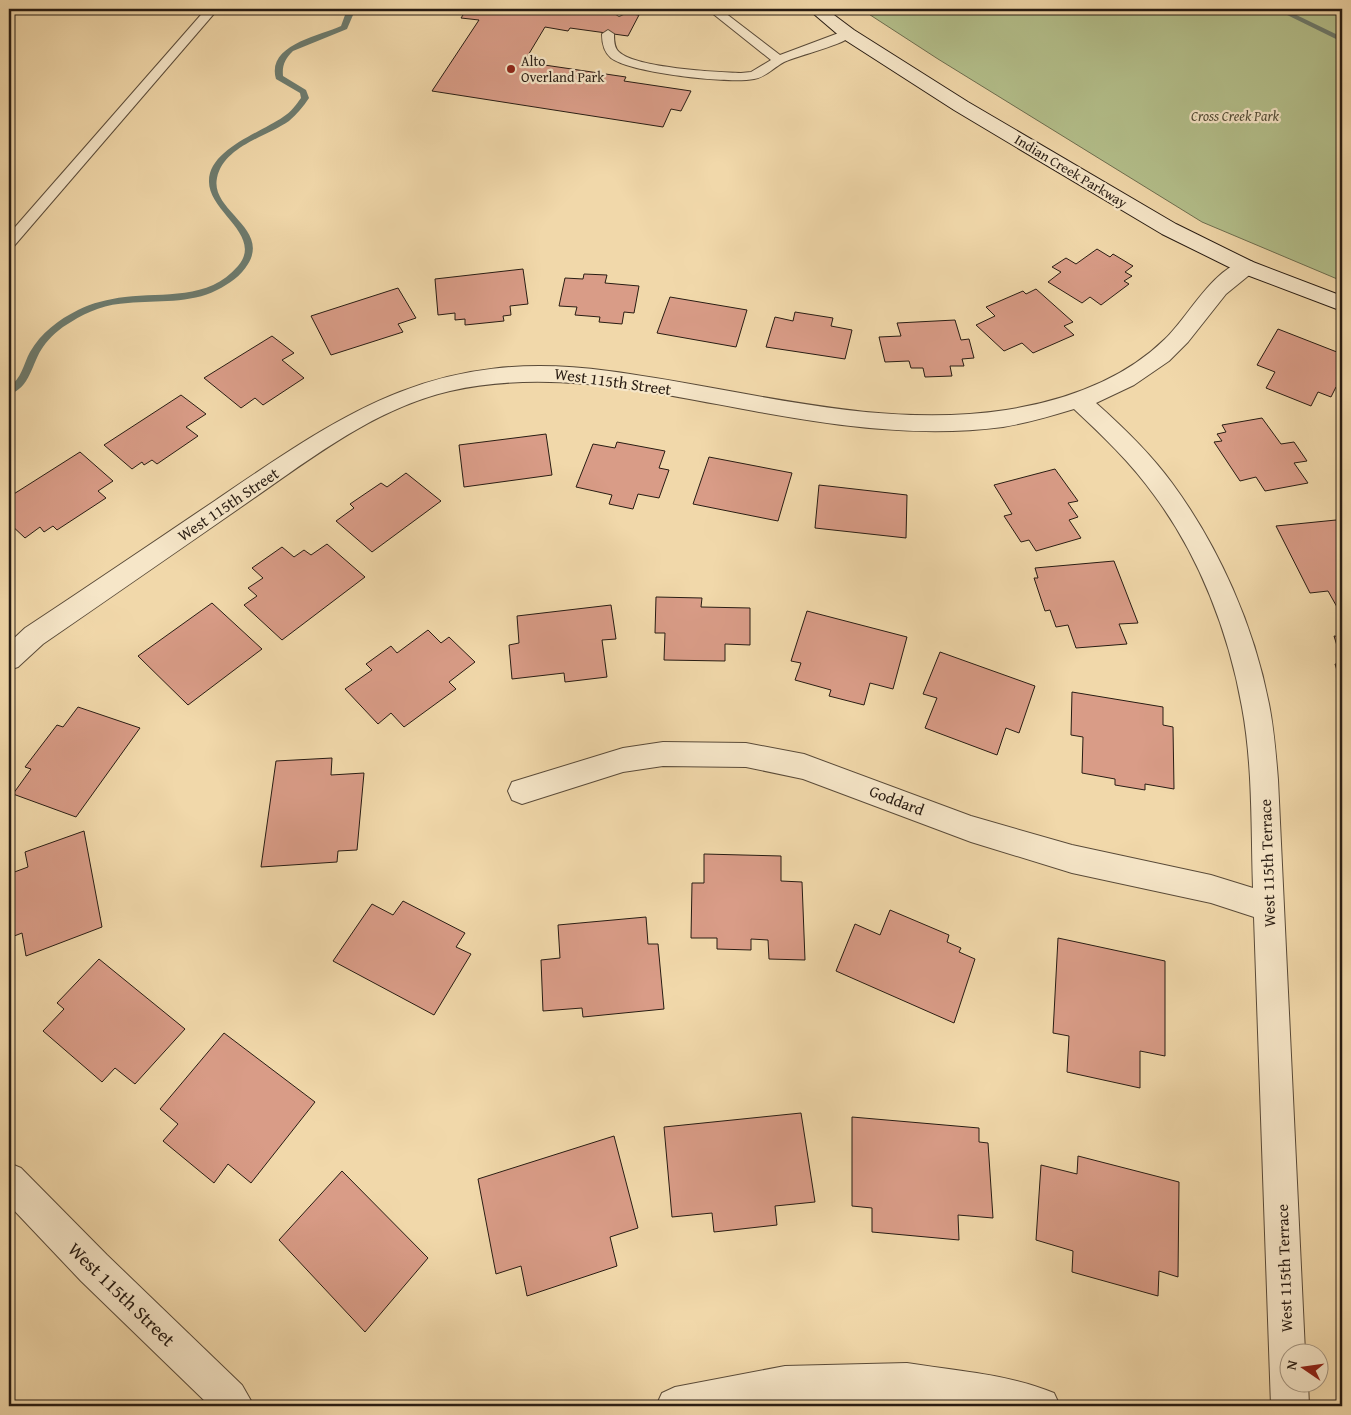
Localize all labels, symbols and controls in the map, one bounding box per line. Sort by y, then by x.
place label: Alto Overland Park [521,51,605,87]
marker: Alto Overland Park [505,63,517,75]
park label: Cross Creek Park [1191,106,1280,126]
street label: Indian Creek Parkway [1011,129,1131,213]
street label: West 115th Street [553,361,673,401]
street label: West 115th Street [172,461,284,547]
street label: Goddard [866,779,928,822]
street label: West 115th Terrace [1253,798,1281,928]
street label: West 115th Terrace [1270,1203,1298,1333]
street label: West 115th Street [62,1235,182,1353]
north arrow [1278,1342,1328,1392]
text: N [1281,1358,1302,1372]

